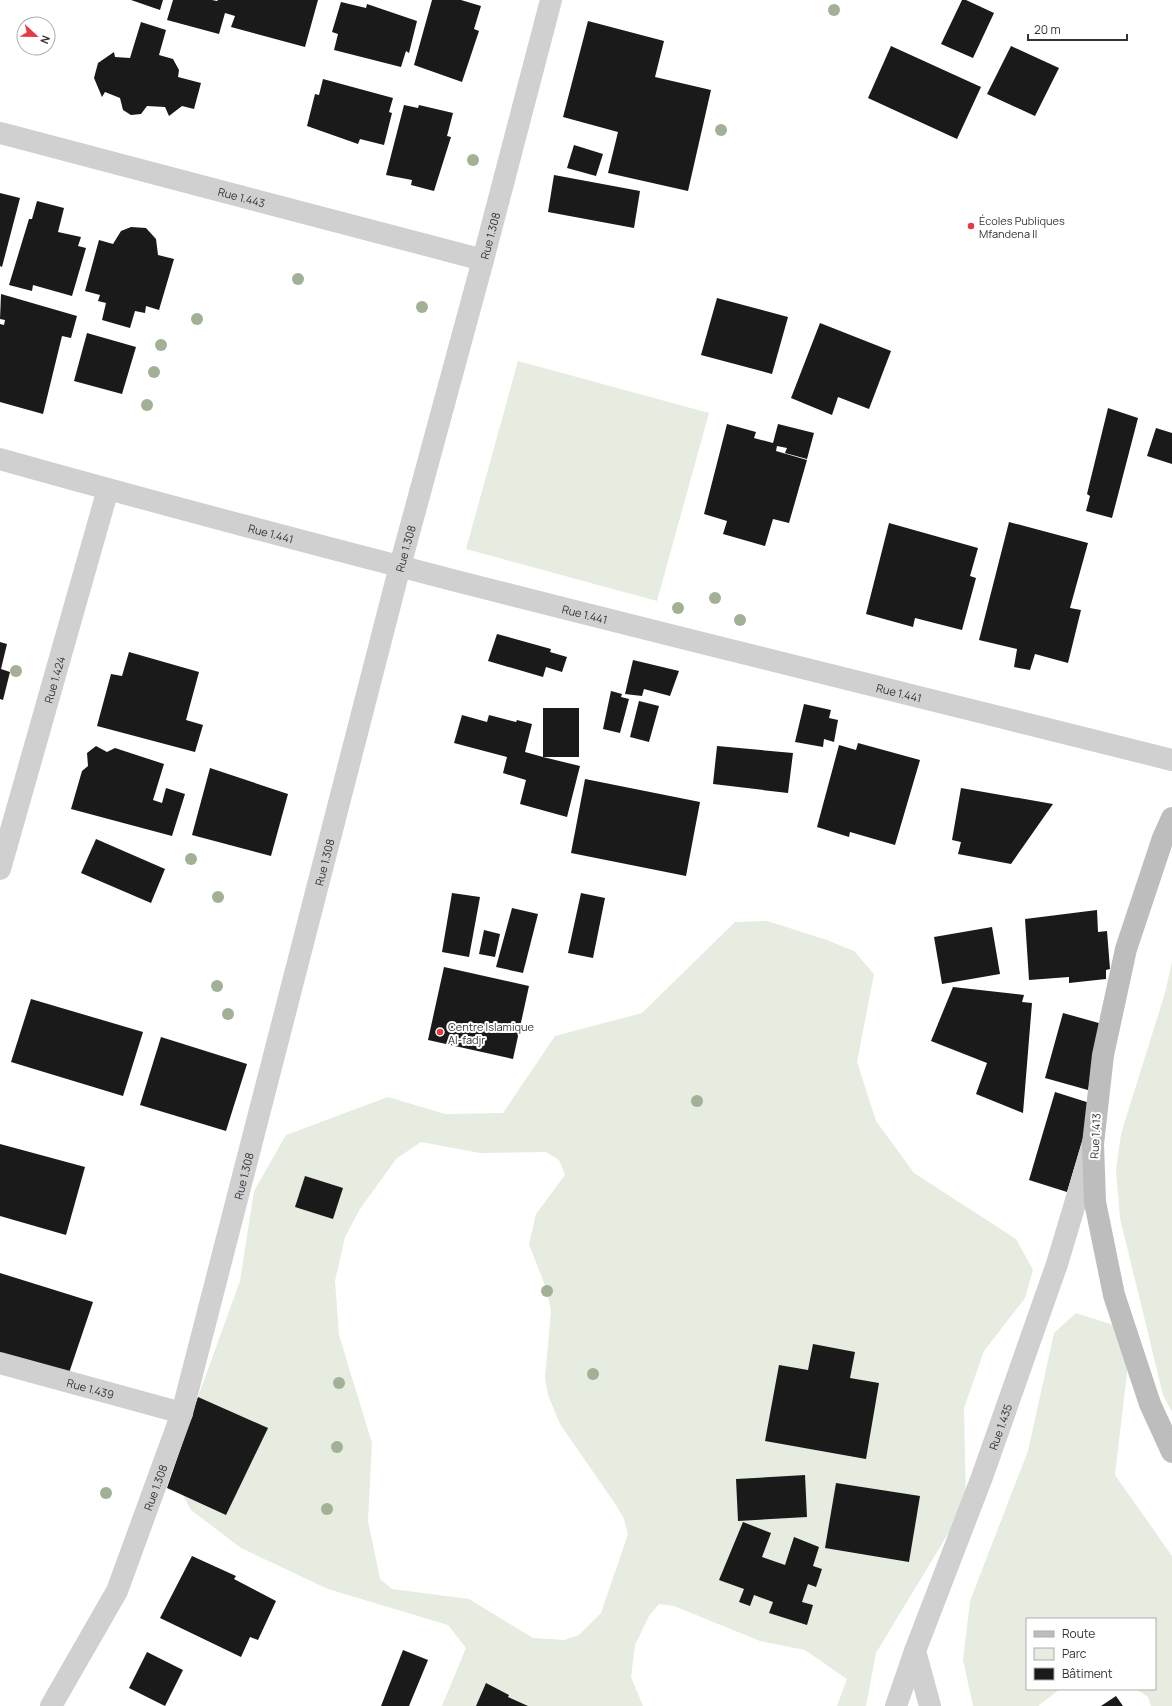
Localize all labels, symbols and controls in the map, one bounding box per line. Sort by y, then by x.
north arrow [16,16,56,56]
scale bar [1028,16,1127,42]
text: 20 m [1034,21,1061,38]
text: N [37,33,54,46]
street label: Rue 1.443 [217,183,267,210]
street label: Rue 1.308 [476,210,503,261]
place label: Écoles Publiques Mfandena II [979,213,1065,241]
marker: Écoles Publiques Mfandena II [966,221,976,231]
street label: Rue 1.441 [247,520,295,546]
street label: Rue 1.308 [391,523,418,573]
street label: Rue 1.441 [561,601,609,627]
street label: Rue 1.424 [40,654,68,705]
street label: Rue 1.441 [875,679,923,705]
street label: Rue 1.308 [311,837,337,887]
place label: Centre Islamique Al-fadjr [448,1019,535,1047]
marker: Centre Islamique Al-fadjr [435,1027,445,1037]
street label: Rue 1.413 [1086,1113,1104,1159]
street label: Rue 1.308 [230,1151,256,1201]
street label: Rue 1.439 [65,1374,116,1402]
street label: Rue 1.435 [985,1401,1015,1452]
street label: Rue 1.308 [140,1462,170,1512]
legend [1026,1618,1156,1690]
text: Route [1062,1625,1095,1642]
text: Parc [1062,1645,1087,1662]
text: Bâtiment [1062,1665,1113,1682]

